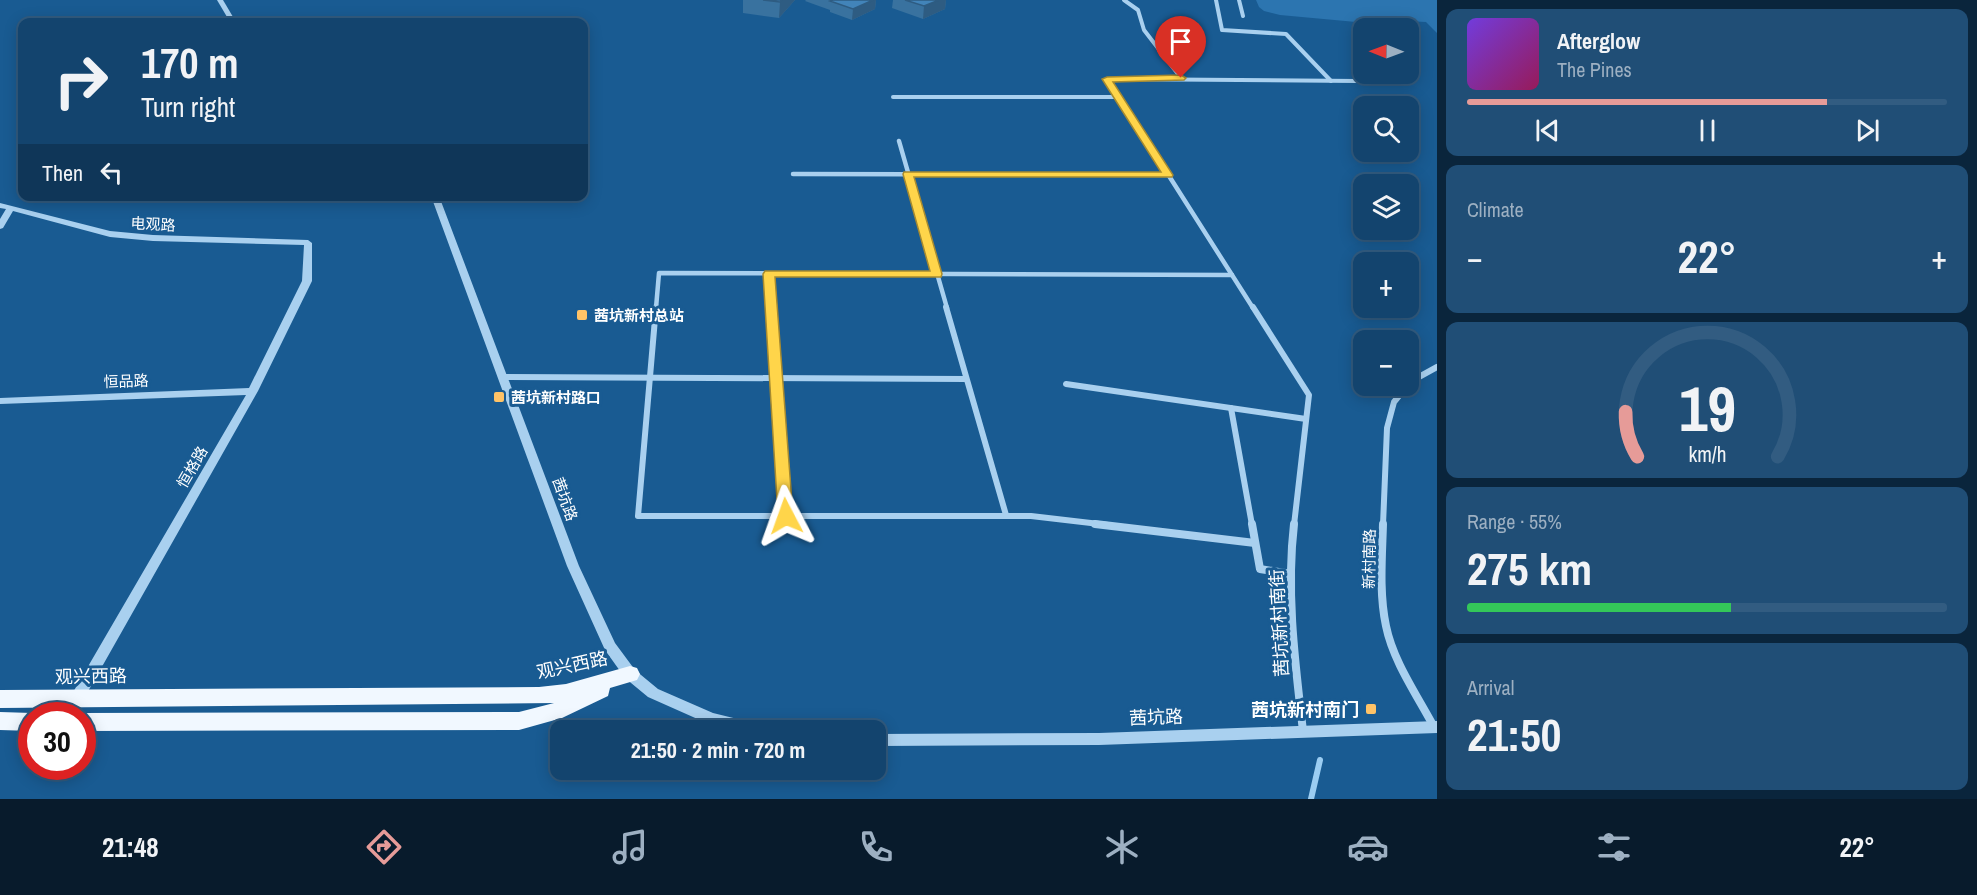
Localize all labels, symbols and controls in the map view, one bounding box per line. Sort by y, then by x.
pin [1155,16,1206,78]
north arrow [1353,18,1419,84]
map controls [1353,18,1419,396]
icon: arrive [1164,25,1197,58]
text: Afterglow [1557,26,1640,56]
text: 170 m [141,35,239,91]
icon: right [42,42,120,120]
text: The Pines [1557,56,1632,83]
text: Turn right [141,89,235,125]
button: search [1353,96,1419,162]
icon: previous [1531,114,1564,147]
icon: pause [1691,114,1724,147]
icon: next [1851,114,1884,147]
icon: left [95,156,128,189]
text: Then [42,158,83,188]
button: layers [1353,174,1419,240]
text: Climate [1467,196,1524,223]
street label: 电观路 [130,212,176,236]
text: 22° [1677,226,1737,287]
text: − [1467,235,1483,279]
text: + [1931,235,1947,279]
button: + [1353,252,1419,318]
place label: 茜坑新村总站 [594,305,684,326]
marker: 茜坑新村总站 [575,308,589,322]
button: − [1353,330,1419,396]
text: 19 [1679,366,1735,450]
street label: 恒品路 [103,370,149,392]
place label: 茜坑新村路口 [511,387,601,408]
marker: 茜坑新村路口 [492,390,506,404]
text: km/h [1688,440,1726,469]
street label: 恒格路 [172,442,212,492]
street label: 茜坑路 [547,474,583,524]
position arrow [754,484,818,548]
text: Range · 55% [1467,508,1562,535]
street label: 新村南路 [1358,529,1380,589]
text: 275 km [1467,538,1592,599]
street label: 茜坑新村南街 [1264,568,1294,678]
street label: 观兴西路 [534,645,610,685]
street label: 观兴西路 [55,663,127,689]
text: Arrival [1467,674,1514,701]
place label: 茜坑新村南门 [1251,697,1359,722]
speed limit sign: 30 [18,702,96,780]
marker: 茜坑新村南门 [1364,702,1378,716]
street label: 茜坑路 [1129,704,1183,730]
text: 21:50 [1467,704,1561,765]
text: 21:50 · 2 min · 720 m [631,735,805,765]
icon: directions [363,826,405,868]
icon: music [609,826,651,868]
icon: phone [855,826,897,868]
icon: climate [1101,826,1143,868]
icon: car [1347,826,1389,868]
icon: filters [1593,826,1635,868]
text: 21:48 [102,829,159,865]
text: 22° [1839,829,1875,865]

